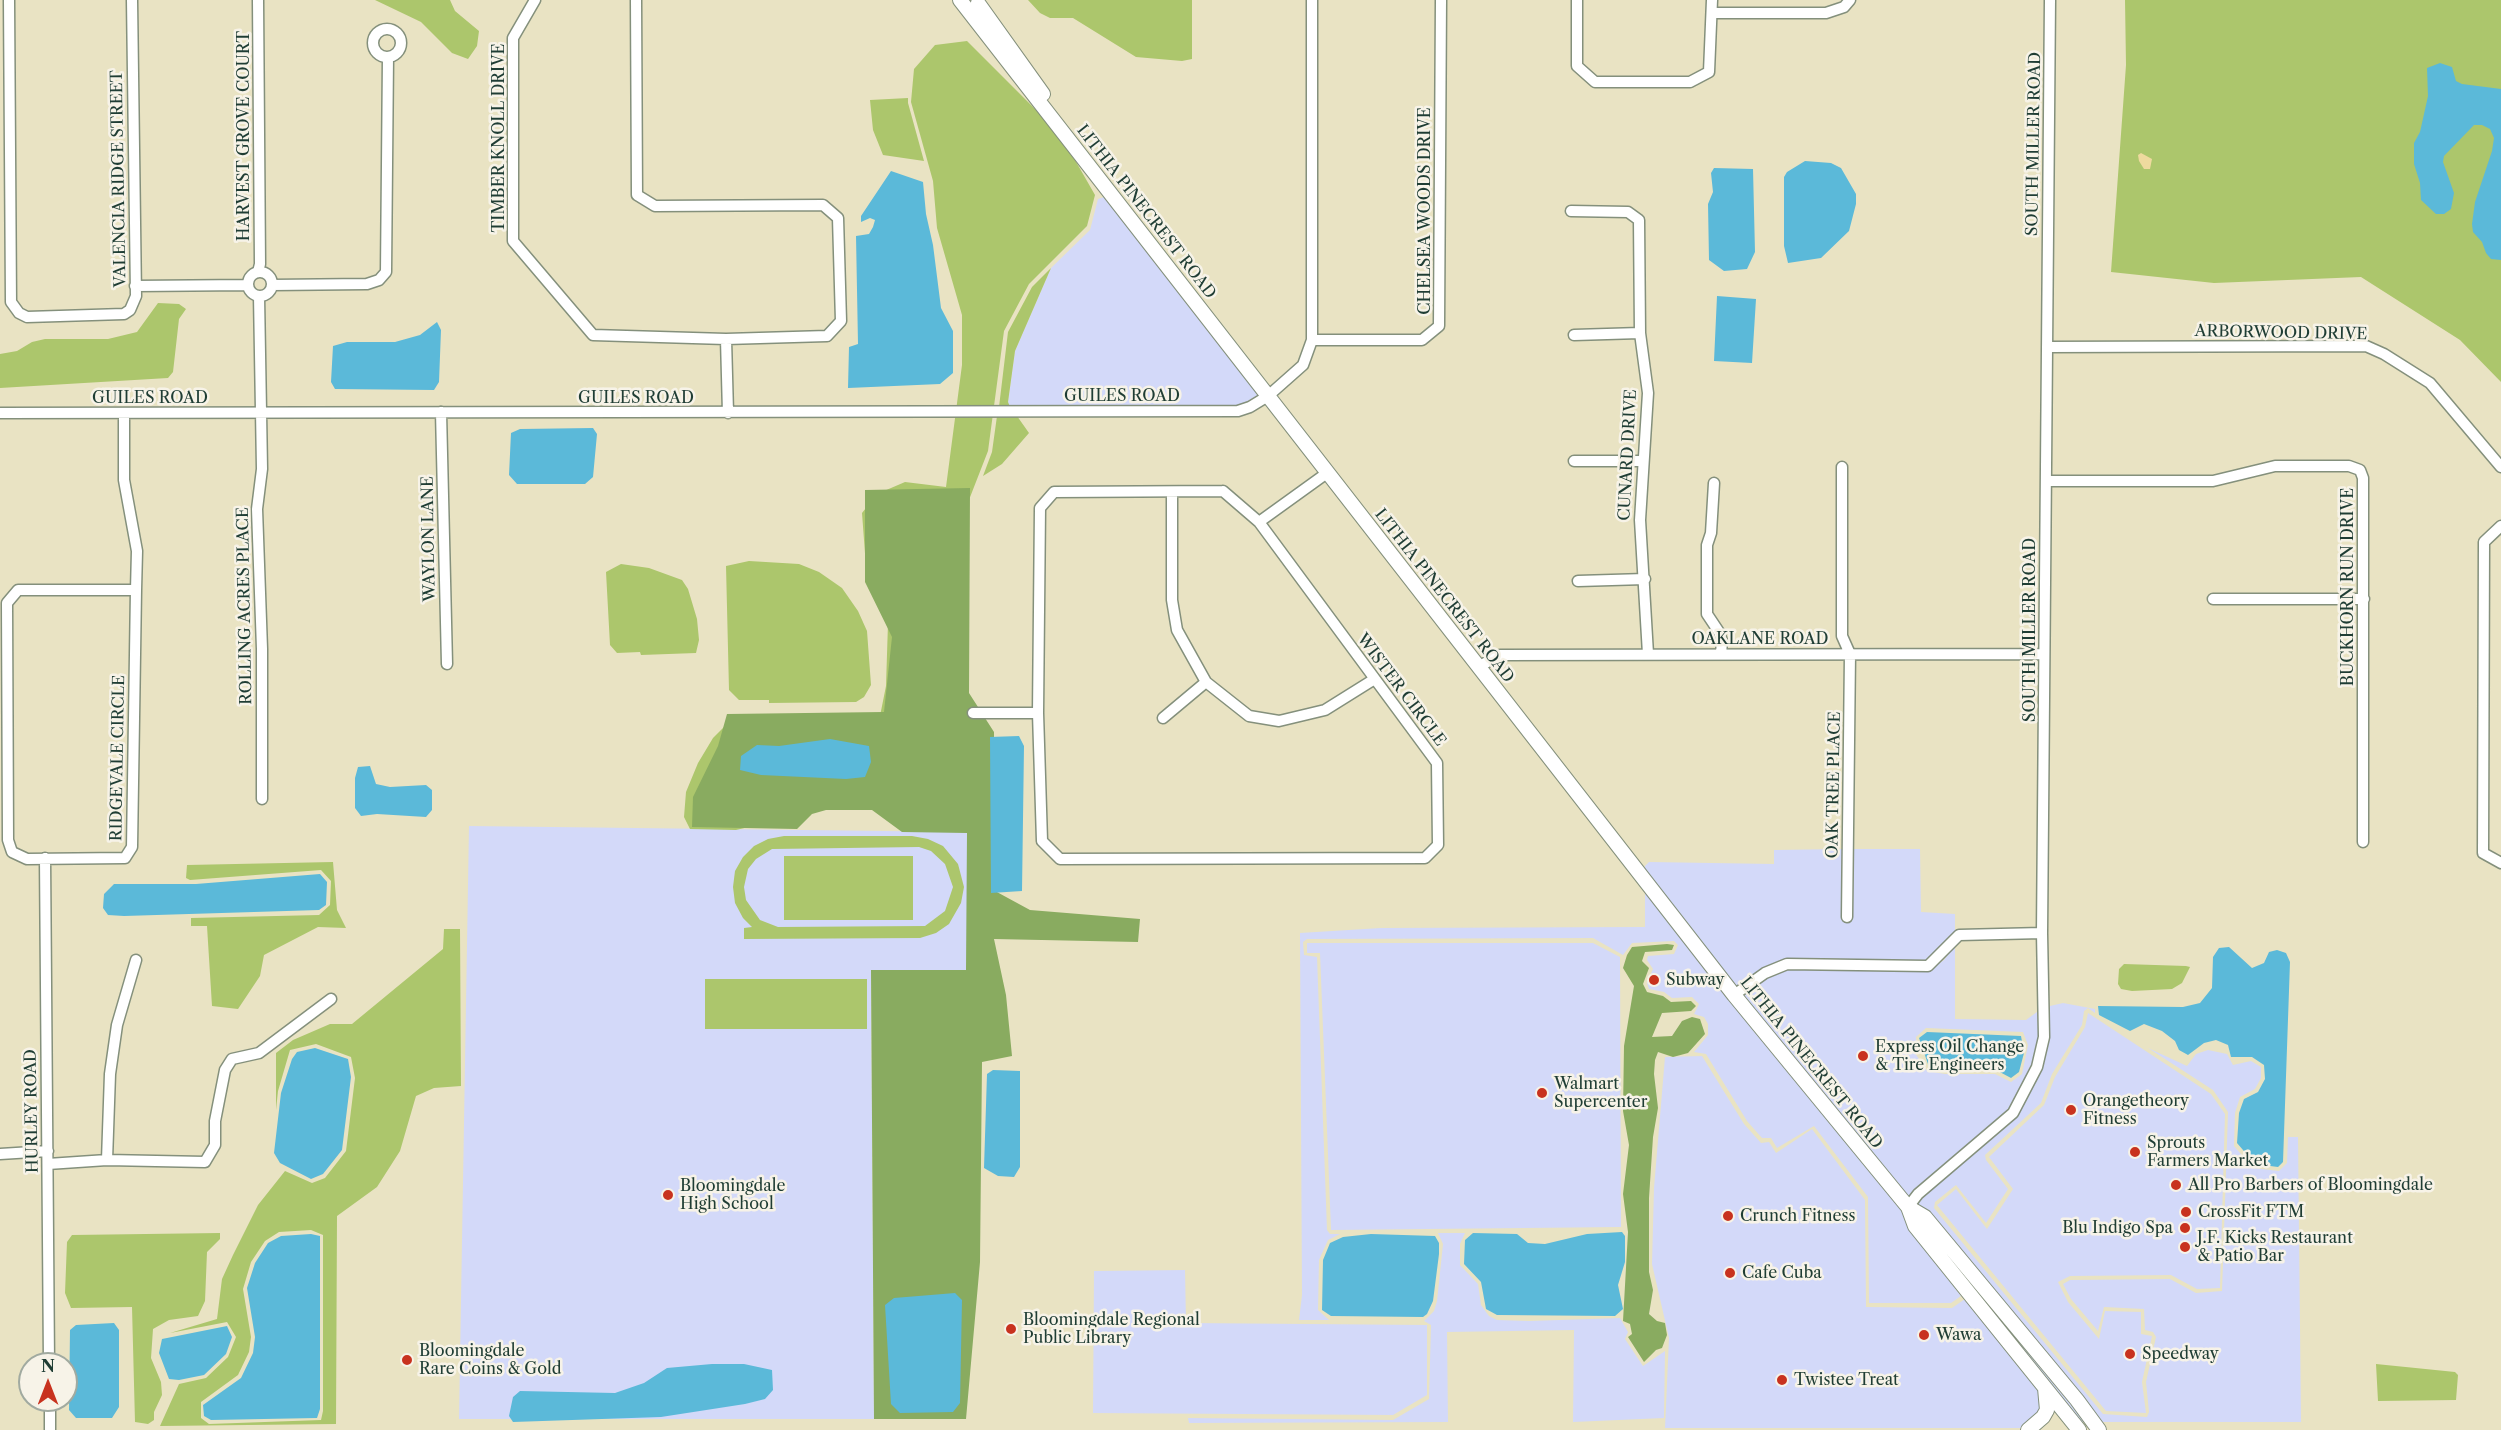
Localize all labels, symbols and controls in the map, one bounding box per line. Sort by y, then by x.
street label: HARVEST GROVE COURT [234,31,254,241]
street label: TIMBER KNOLL DRIVE [489,43,509,233]
street label: SOUTH MILLER ROAD [2023,52,2045,236]
street label: VALENCIA RIDGE STREET [108,70,130,288]
street label: CHELSEA WOODS DRIVE [1415,107,1435,315]
street label: LITHIA PINECREST ROAD [1072,121,1220,303]
street label: ARBORWOOD DRIVE [2194,322,2368,344]
street label: GUILES ROAD [1064,386,1180,406]
street label: GUILES ROAD [92,388,208,408]
street label: GUILES ROAD [578,388,694,408]
street label: CUNARD DRIVE [1615,389,1641,521]
street label: WAYLON LANE [418,476,440,602]
street label: BUCKHORN RUN DRIVE [2338,488,2358,686]
street label: LITHIA PINECREST ROAD [1370,505,1518,687]
street label: ROLLING ACRES PLACE [234,507,256,705]
street label: SOUTH MILLER ROAD [2020,538,2040,722]
street label: OAKLANE ROAD [1691,629,1829,649]
street label: WISTER CIRCLE [1352,630,1450,750]
street label: RIDGEVALE CIRCLE [107,675,129,841]
street label: OAK TREE PLACE [1823,711,1845,859]
place label: Subway [1666,970,1724,990]
marker: Subway [1647,973,1661,987]
street label: LITHIA PINECREST ROAD [1736,973,1886,1153]
place label: Express Oil Change & Tire Engineers [1875,1037,2024,1075]
street label: HURLEY ROAD [21,1049,43,1173]
marker: Express Oil Change & Tire Engineers [1856,1049,1870,1063]
place label: Walmart Supercenter [1554,1074,1648,1112]
marker: Walmart Supercenter [1535,1086,1549,1100]
place label: Orangetheory Fitness [2083,1091,2189,1129]
marker: Orangetheory Fitness [2064,1103,2078,1117]
place label: Sprouts Farmers Market [2147,1133,2268,1171]
marker: Sprouts Farmers Market [2128,1145,2142,1159]
place label: All Pro Barbers of Bloomingdale [2188,1175,2433,1195]
place label: Bloomingdale High School [680,1176,785,1214]
marker: All Pro Barbers of Bloomingdale [2169,1178,2183,1192]
marker: Bloomingdale High School [661,1188,675,1202]
place label: CrossFit FTM [2198,1202,2304,1222]
marker: CrossFit FTM [2179,1205,2193,1219]
place label: Crunch Fitness [1740,1206,1855,1226]
marker: Crunch Fitness [1721,1209,1735,1223]
place label: Blu Indigo Spa [2062,1218,2173,1238]
marker: Blu Indigo Spa [2178,1221,2192,1235]
place label: J.F. Kicks Restaurant & Patio Bar [2197,1228,2353,1266]
marker: J.F. Kicks Restaurant & Patio Bar [2178,1240,2192,1254]
place label: Cafe Cuba [1742,1263,1822,1283]
marker: Cafe Cuba [1723,1266,1737,1280]
place label: Bloomingdale Regional Public Library [1023,1310,1200,1348]
marker: Bloomingdale Regional Public Library [1004,1322,1018,1336]
place label: Wawa [1936,1325,1981,1345]
marker: Wawa [1917,1328,1931,1342]
place label: Bloomingdale Rare Coins & Gold [419,1341,561,1379]
place label: Speedway [2142,1344,2219,1364]
marker: Speedway [2123,1347,2137,1361]
north arrow [18,1352,78,1412]
marker: Bloomingdale Rare Coins & Gold [400,1353,414,1367]
text: N [41,1356,55,1376]
place label: Twistee Treat [1794,1370,1899,1390]
marker: Twistee Treat [1775,1373,1789,1387]

